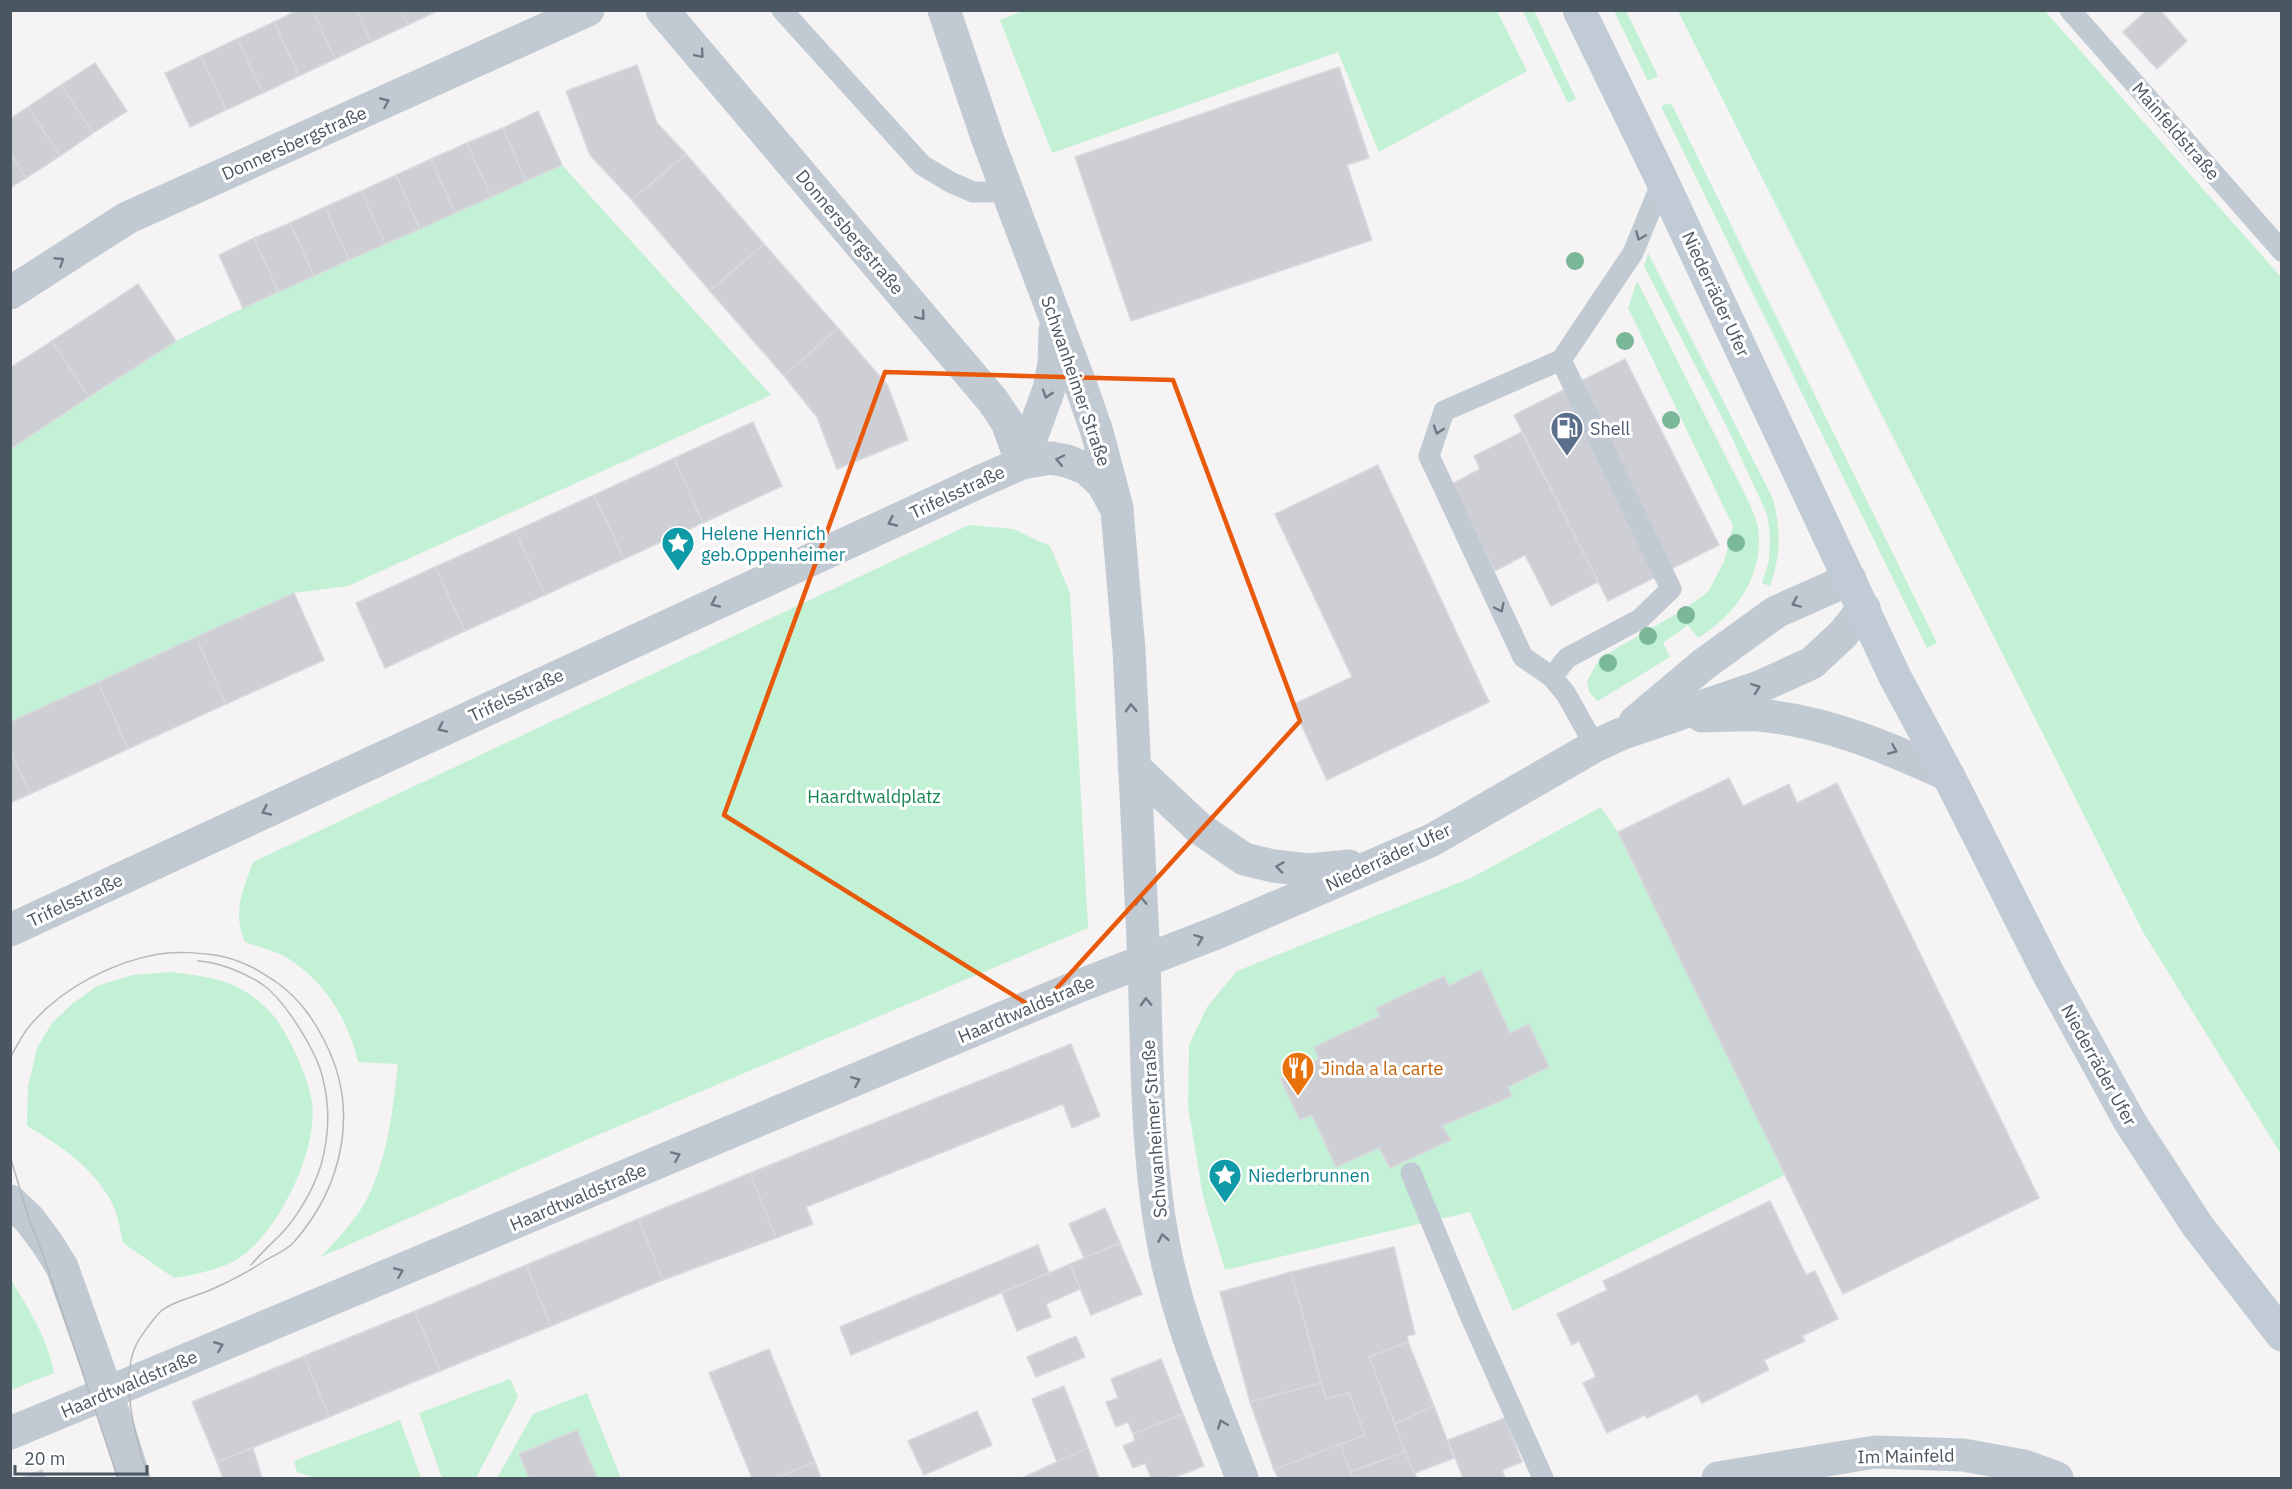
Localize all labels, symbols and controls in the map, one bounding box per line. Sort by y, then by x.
one-way arrow [693,47,704,58]
street label: Mainfeldstraße [2127,77,2225,185]
one-way arrow [379,97,390,109]
street label: Donnersbergstraße [218,101,370,185]
street label: Donnersbergstraße [791,165,909,299]
street label: Niederräder Ufer [1677,228,1755,361]
one-way arrow [1635,229,1647,240]
one-way arrow [54,257,64,269]
street label: Schwanheimer Straße [1036,293,1116,469]
one-way arrow [914,309,925,320]
one-way arrow [1042,388,1054,399]
fuel station icon: Shell [1549,410,1585,457]
place label: Shell [1590,417,1630,440]
one-way arrow [1432,424,1445,435]
one-way arrow [1056,455,1066,468]
street label: Trifelsstraße [906,460,1008,524]
one-way arrow [888,514,899,526]
place label: Helene Henrich geb.Oppenheimer [701,522,846,566]
place icon: Helene Henrich geb.Oppenheimer [660,525,696,572]
one-way arrow [710,596,721,608]
one-way arrow [1792,596,1803,608]
one-way arrow [1493,601,1505,612]
street label: Trifelsstraße [465,663,567,727]
one-way arrow [1750,682,1761,695]
one-way arrow [1125,704,1138,713]
one-way arrow [438,721,449,733]
one-way arrow [1886,743,1897,755]
park label: Haardtwaldplatz [807,785,941,808]
one-way arrow [261,803,272,815]
street label: Niederräder Ufer [1322,818,1455,896]
one-way arrow [1275,861,1285,873]
street label: Trifelsstraße [24,868,126,932]
one-way arrow [1135,897,1148,906]
one-way arrow [1193,934,1204,946]
street label: Haardtwaldstraße [954,970,1098,1048]
one-way arrow [1139,998,1152,1007]
street label: Niederräder Ufer [2056,1000,2142,1130]
street label: Schwanheimer Straße [1136,1039,1172,1219]
restaurant icon: Jinda a la carte [1280,1050,1316,1097]
place label: Jinda a la carte [1321,1057,1443,1080]
one-way arrow [849,1076,860,1088]
one-way arrow [670,1151,681,1163]
place icon: Niederbrunnen [1207,1157,1243,1204]
street label: Haardtwaldstraße [506,1158,650,1236]
place label: Niederbrunnen [1248,1164,1370,1187]
one-way arrow [1157,1234,1169,1243]
one-way arrow [393,1267,404,1279]
one-way arrow [212,1341,223,1353]
street label: Haardtwaldstraße [57,1345,201,1423]
one-way arrow [1216,1419,1229,1430]
scale bar [15,1438,147,1476]
street label: Im Mainfeld [1857,1444,1955,1468]
text: 20 m [24,1447,66,1470]

